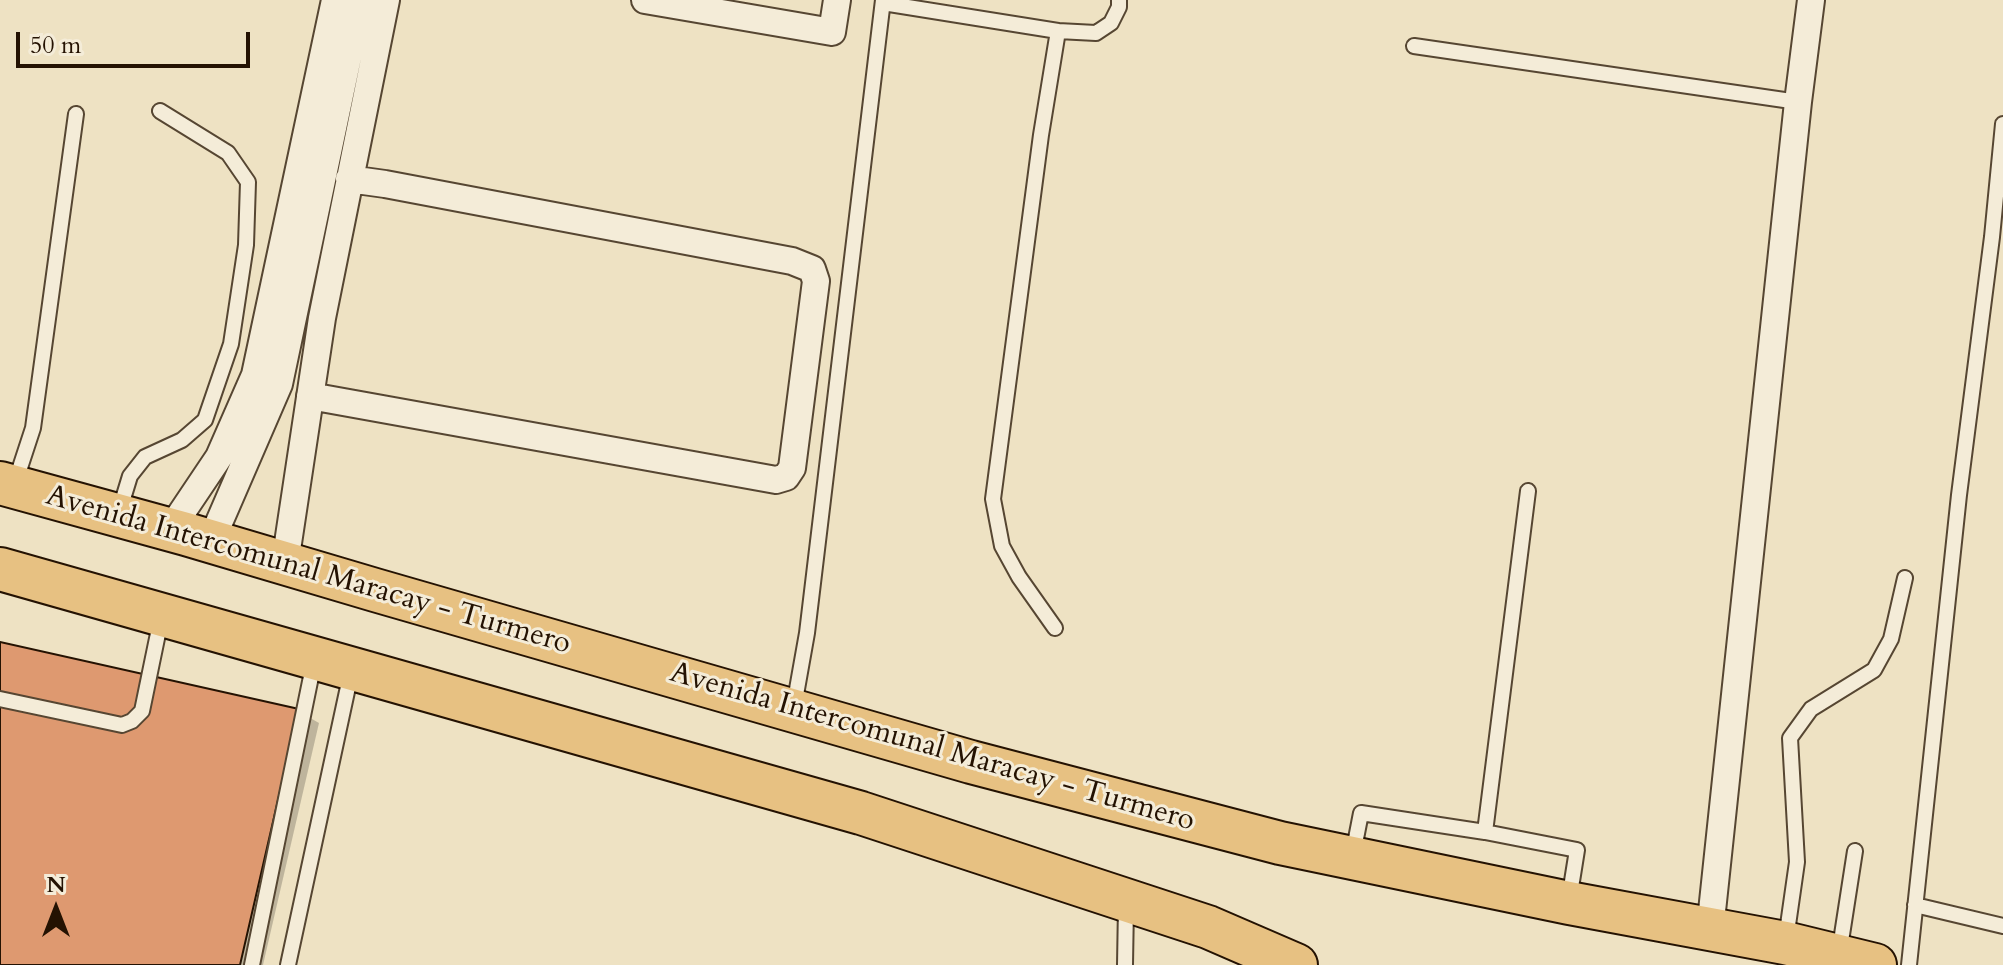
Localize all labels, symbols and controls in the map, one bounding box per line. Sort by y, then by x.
scale bar [20,16,254,66]
text: 50 m [30,29,81,62]
street label: Avenida Intercomunal Maracay - Turmero [42,479,574,663]
street label: Avenida Intercomunal Maracay - Turmero [666,656,1198,840]
north arrow [16,869,96,949]
text: N [46,870,66,900]

